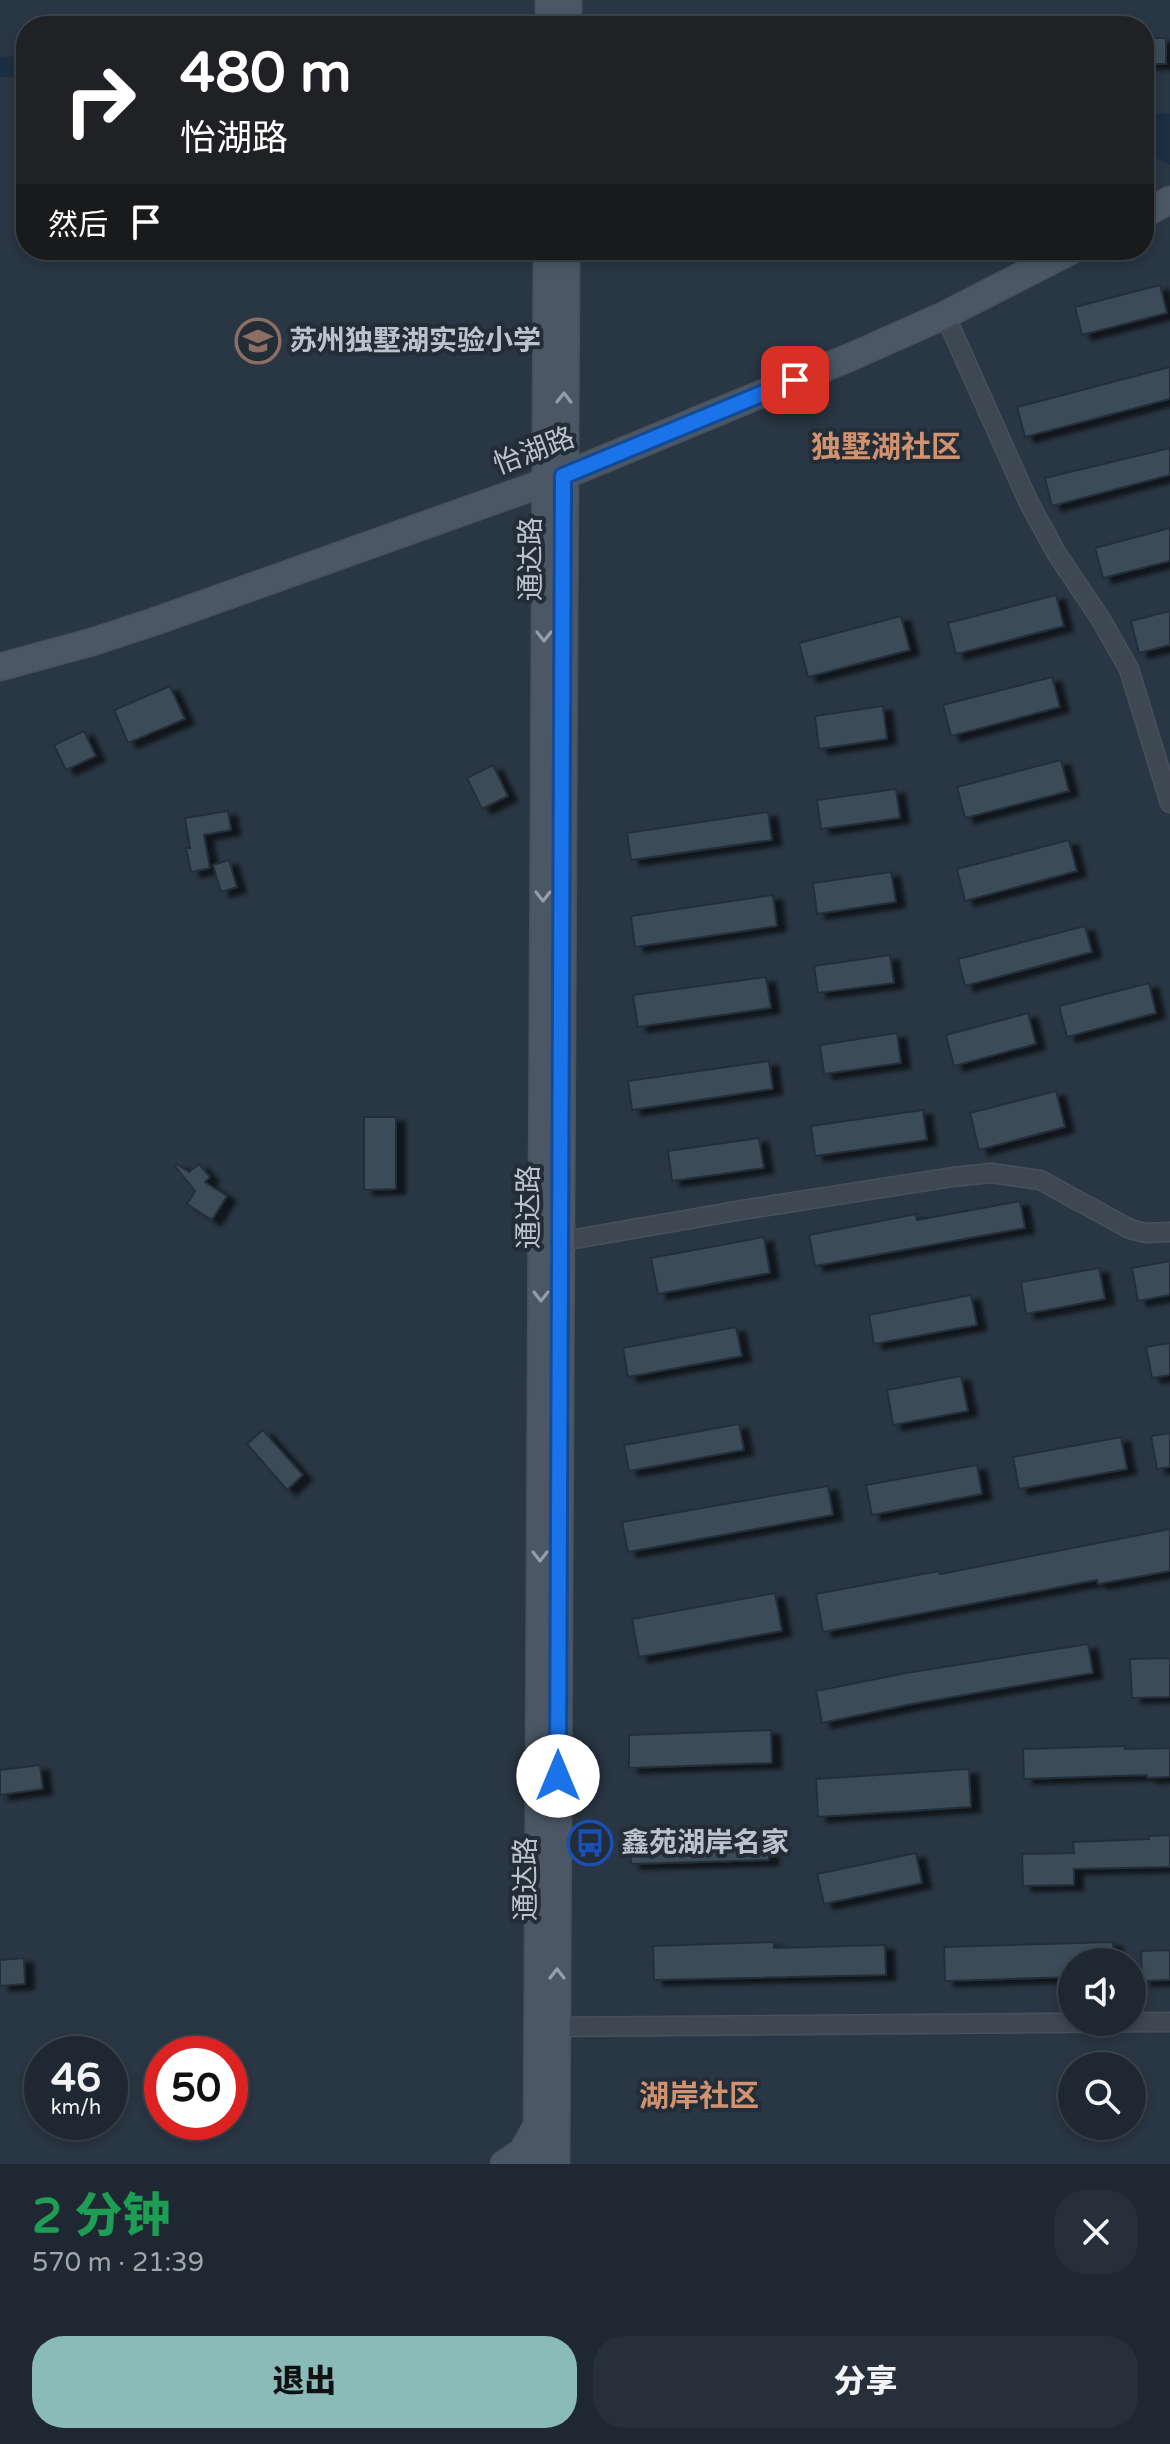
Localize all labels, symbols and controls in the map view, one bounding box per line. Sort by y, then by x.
text: 480 m [180,40,351,107]
icon: right [48,48,152,152]
text: 怡湖路 [180,117,288,160]
icon: arrive [124,200,168,244]
text: 然后 [48,207,108,244]
school or university icon: 苏州独墅湖实验小学 [234,317,282,365]
place label: 苏州独墅湖实验小学 [289,324,541,358]
pin [761,346,829,414]
icon: arrive [773,358,817,402]
one-way arrow [555,391,573,404]
street label: 怡湖路 [489,420,579,482]
district label: 独墅湖社区 [811,429,961,466]
street label: 通达路 [514,517,548,601]
one-way arrow [535,630,553,643]
one-way arrow [534,890,552,903]
street label: 通达路 [512,1165,546,1249]
one-way arrow [532,1290,550,1303]
one-way arrow [531,1550,549,1563]
position arrow [516,1734,600,1818]
bus stop icon: 鑫苑湖岸名家 [566,1819,614,1867]
place label: 鑫苑湖岸名家 [621,1826,789,1860]
street label: 通达路 [509,1837,543,1921]
map controls [1058,1948,1146,2140]
button: sound [1058,1948,1146,2036]
one-way arrow [549,1967,566,1980]
speed limit sign: 50 [144,2036,248,2140]
button: search [1058,2052,1146,2140]
text: 46 [51,2054,101,2102]
district label: 湖岸社区 [639,2078,759,2115]
text: km/h [51,2096,101,2120]
text: 2 分钟 [32,2188,171,2246]
button: close [1054,2190,1138,2274]
text: 570 m · 21:39 [32,2247,204,2278]
button: 退出 [32,2336,577,2428]
button: 分享 [593,2336,1138,2428]

